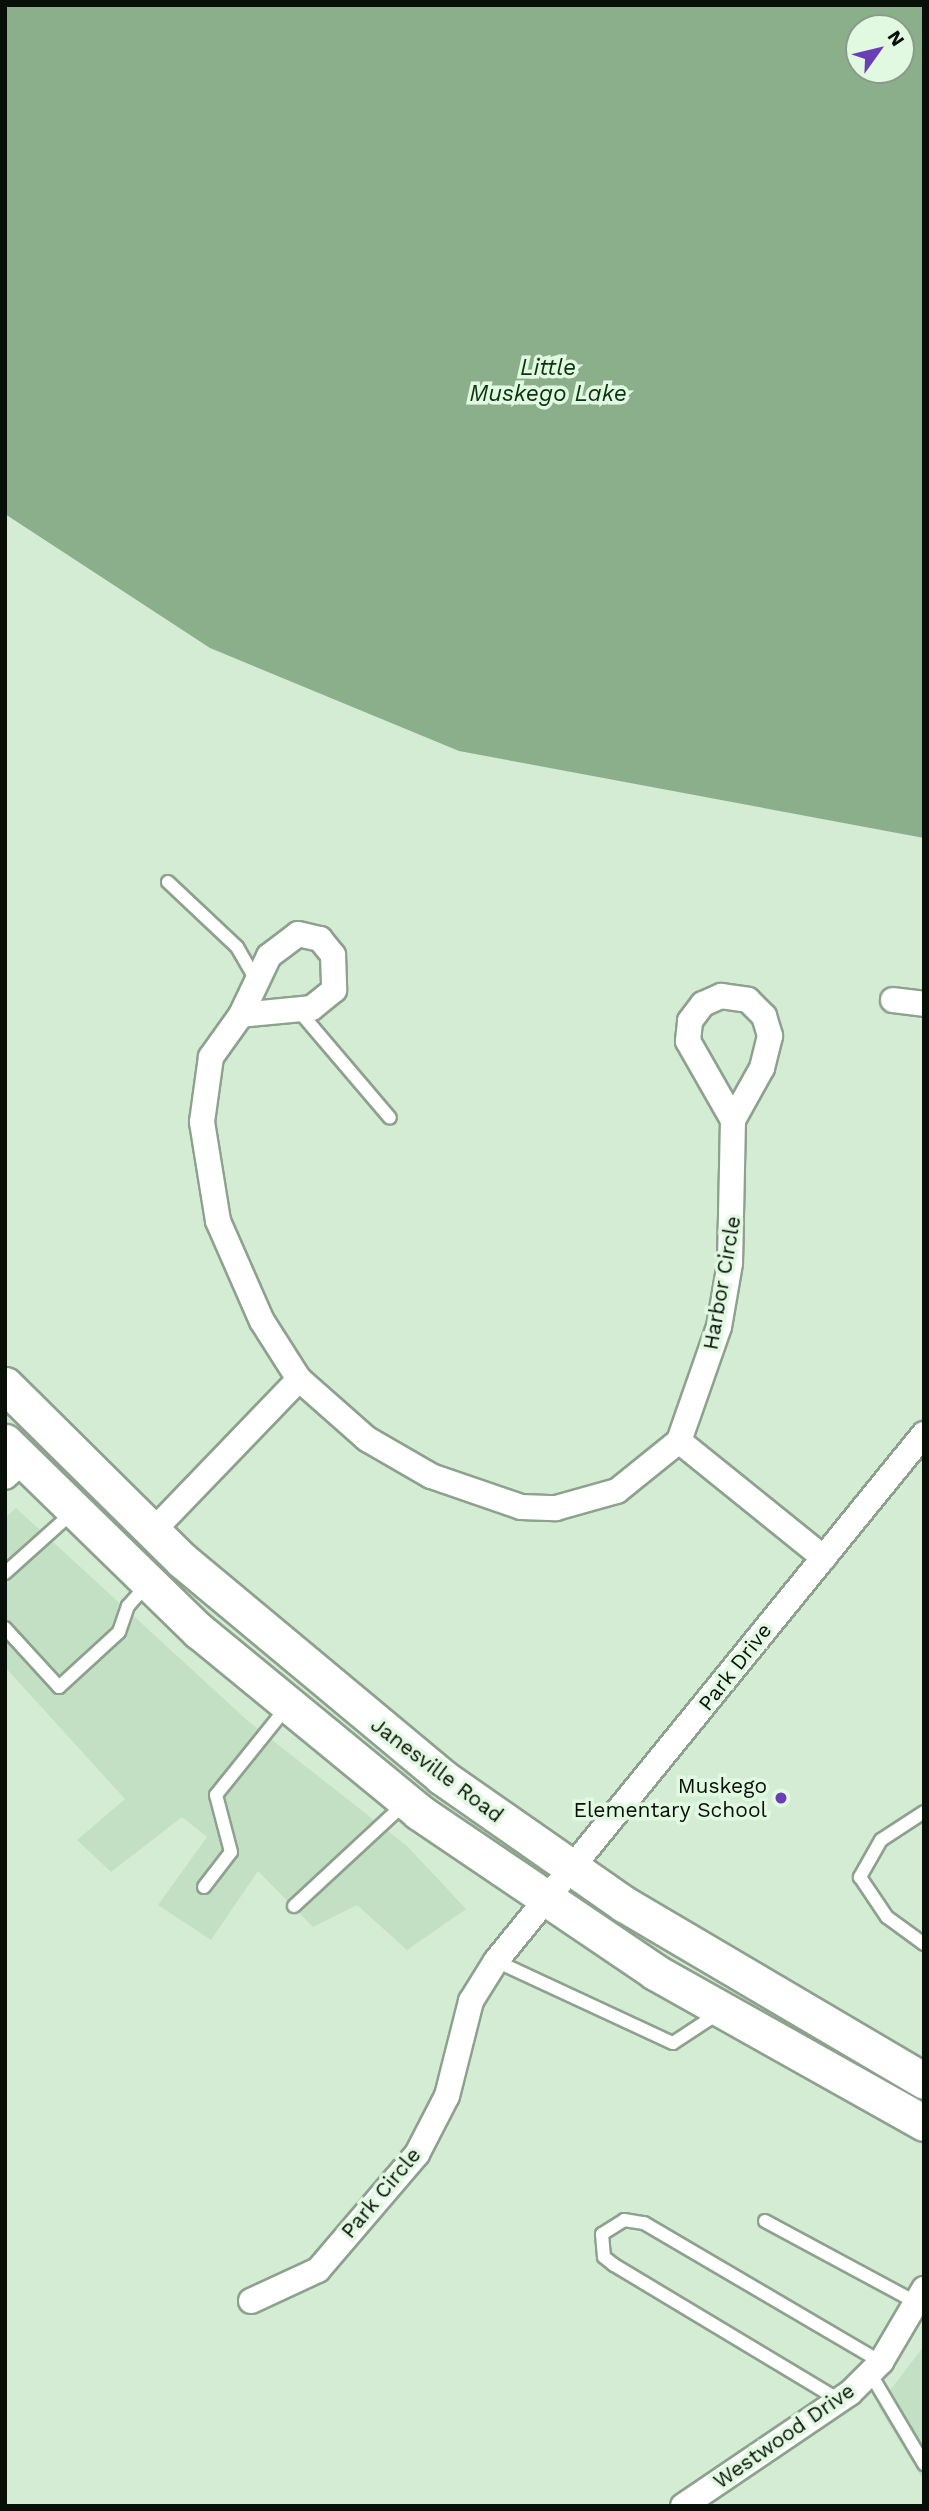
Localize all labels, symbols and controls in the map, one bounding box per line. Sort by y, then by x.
north arrow [845,14,915,84]
text: N [883,26,910,50]
water label: Little Muskego Lake [469,354,627,408]
street label: Harbor Circle [698,1214,746,1352]
street label: Park Drive [693,1618,777,1716]
street label: Janesville Road [366,1712,508,1828]
place label: Muskego Elementary School [573,1773,767,1823]
marker: Muskego Elementary School [773,1790,789,1806]
street label: Park Circle [336,2142,426,2244]
street label: Westwood Drive [709,2378,859,2494]

